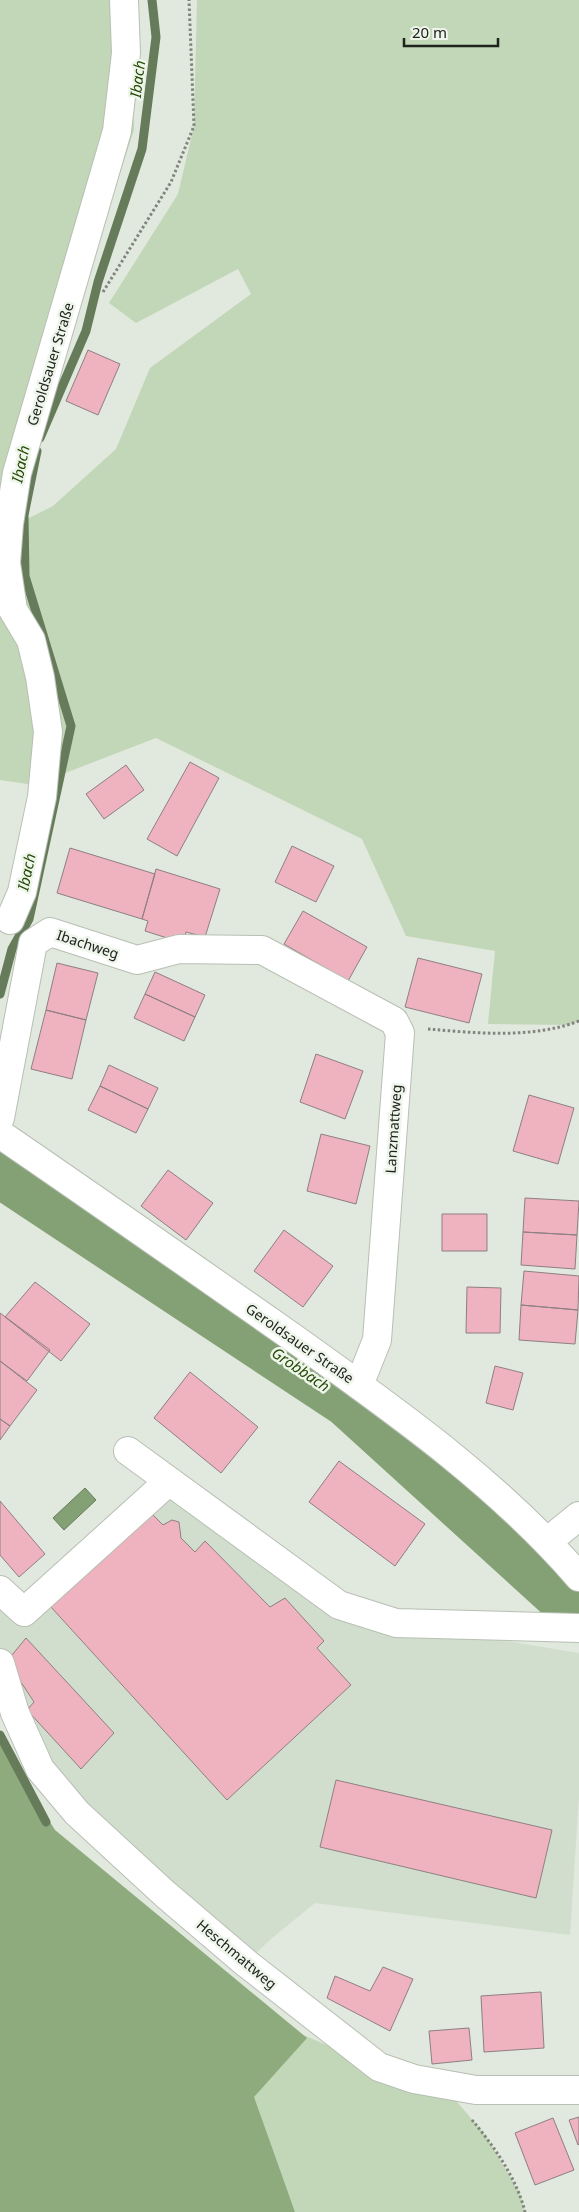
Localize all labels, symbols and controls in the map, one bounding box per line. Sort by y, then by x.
scale bar [404,15,498,47]
text: 20 m [412,22,447,42]
water label: Ibach [125,59,149,100]
street label: Geroldsauer Straße [22,300,78,428]
water label: Ibach [6,444,34,485]
water label: Ibach [12,852,40,893]
street label: Ibachweg [55,925,121,963]
street label: Lanzmattweg [380,1084,406,1174]
street label: Geroldsauer Straße [242,1299,358,1387]
water label: Grobbach [268,1342,334,1396]
street label: Heschmattweg [193,1915,281,1993]

